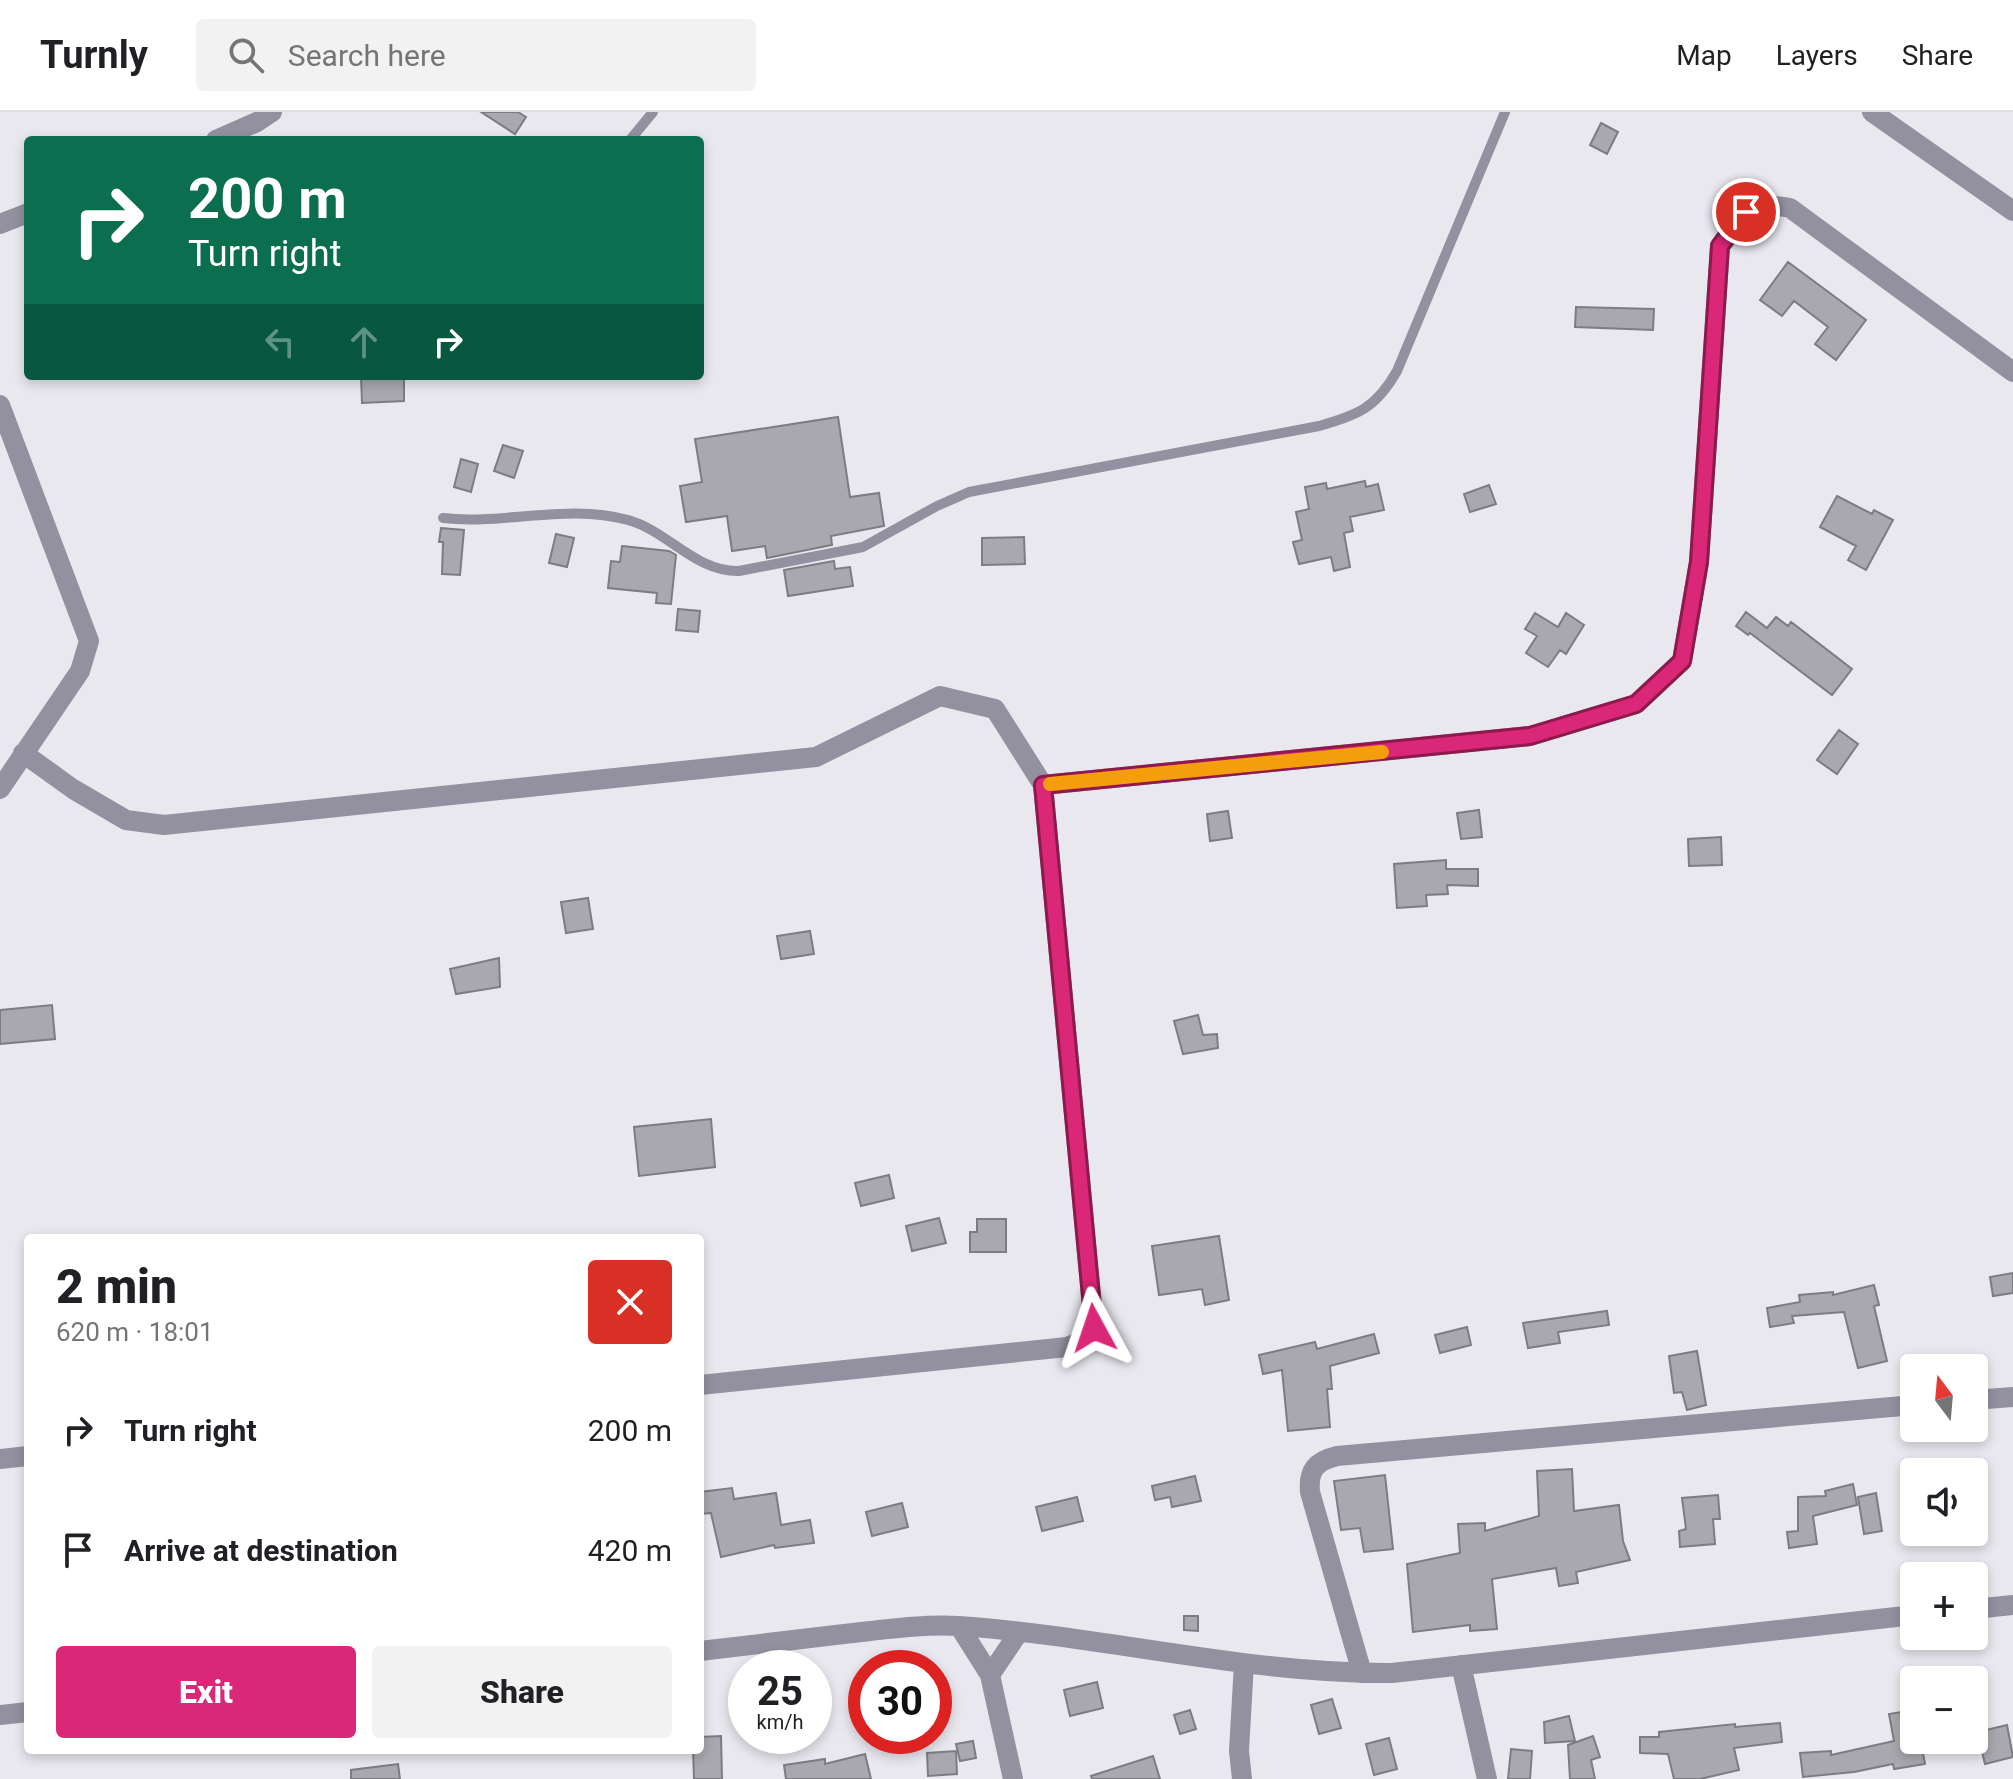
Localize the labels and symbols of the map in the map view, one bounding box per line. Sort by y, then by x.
pin [1712,178,1780,246]
position arrow [1052,1286,1136,1370]
north arrow [1900,1354,1988,1442]
speed limit sign: 30 [848,1650,952,1754]

